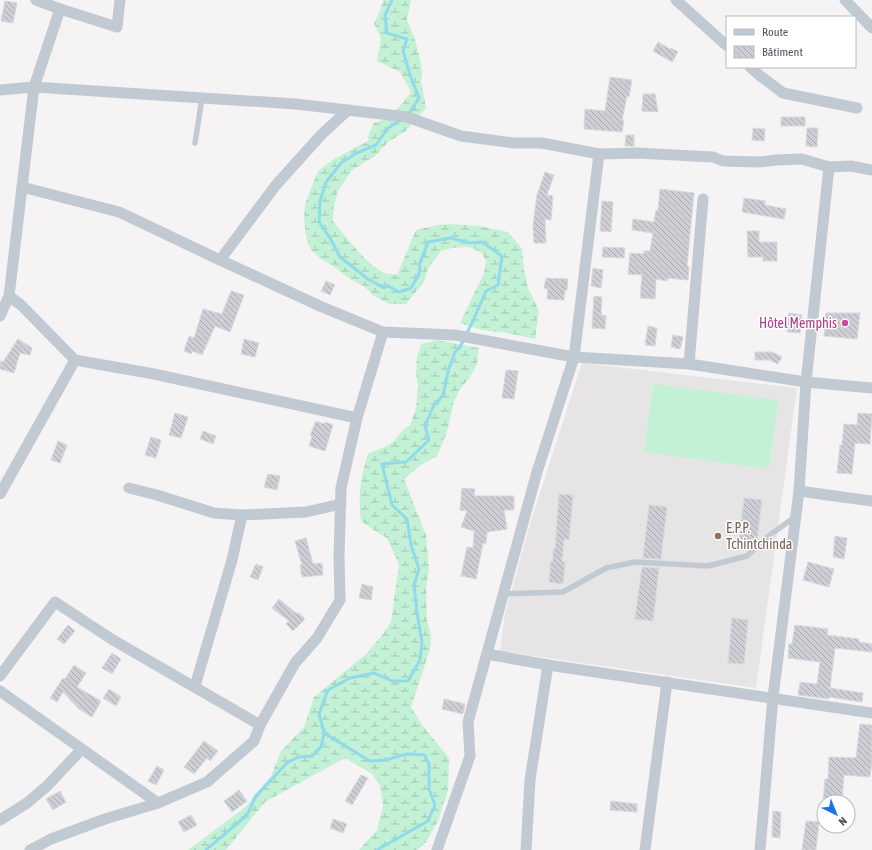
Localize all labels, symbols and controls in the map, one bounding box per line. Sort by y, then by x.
legend [726,16,856,68]
text: Route [762,25,788,39]
text: Bâtiment [762,45,803,59]
place label: Hôtel Memphis [759,315,837,331]
marker: Hôtel Memphis [840,318,850,328]
place label: E.P.P. Tchintchinda [726,520,792,552]
marker: E.P.P. Tchintchinda [713,531,723,541]
north arrow [816,794,856,834]
text: N [836,815,849,828]

